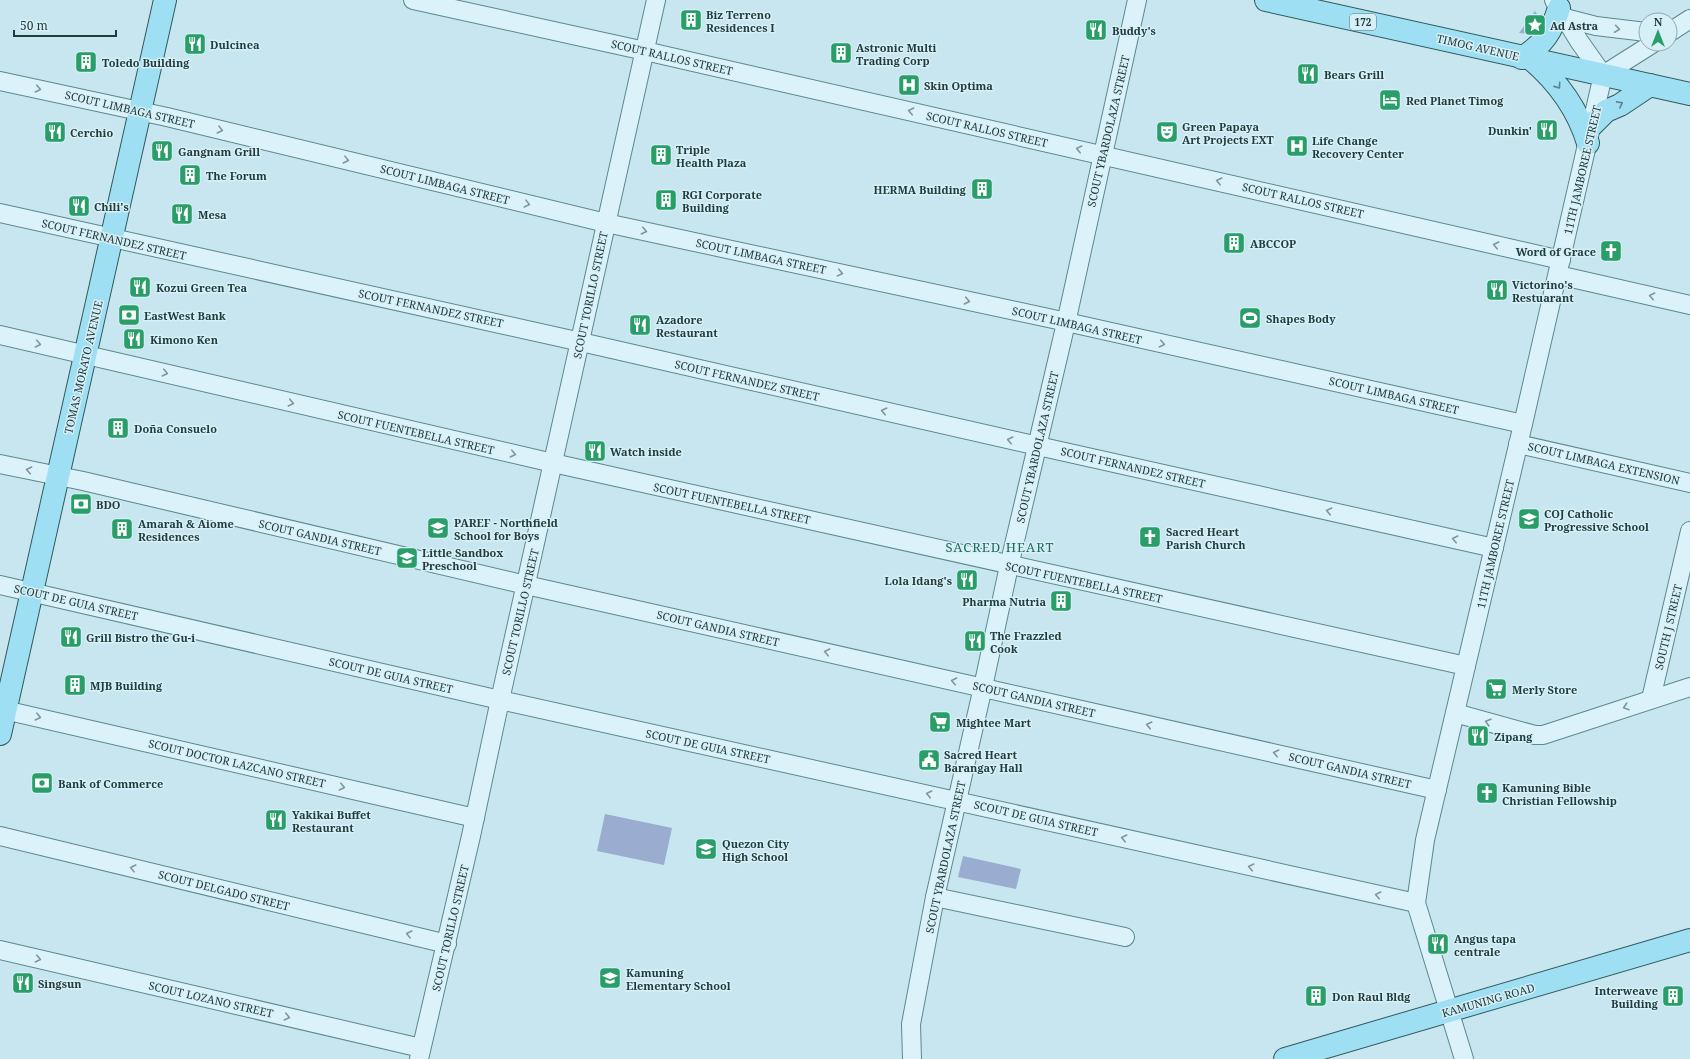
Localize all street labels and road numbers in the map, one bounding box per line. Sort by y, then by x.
road number: 172 [1350,14,1376,30]
street label: TIMOG AVENUE [1435,30,1521,64]
street label: SCOUT RALLOS STREET [610,36,734,78]
street label: SCOUT YBARDOLAZA STREET [1083,53,1133,208]
street label: SCOUT LIMBAGA STREET [64,87,197,131]
street label: 11TH JAMBOREE STREET [1560,104,1604,236]
street label: SCOUT RALLOS STREET [925,108,1049,150]
street label: SCOUT LIMBAGA STREET [379,161,511,207]
street label: SCOUT RALLOS STREET [1241,179,1365,221]
street label: SCOUT FERNANDEZ STREET [40,215,188,263]
street label: SCOUT TORILLO STREET [569,230,611,360]
street label: SCOUT LIMBAGA STREET [695,235,828,277]
street label: SCOUT FERNANDEZ STREET [357,285,505,331]
street label: TOMAS MORATO AVENUE [60,299,106,435]
street label: SCOUT LIMBAGA STREET [1011,303,1144,347]
street label: SCOUT FERNANDEZ STREET [673,356,821,404]
street label: SCOUT YBARDOLAZA STREET [1012,369,1062,524]
street label: SCOUT LIMBAGA STREET [1328,373,1461,417]
street label: SCOUT FUENTEBELLA STREET [336,407,496,457]
street label: SCOUT LIMBAGA EXTENSION [1527,438,1682,488]
street label: SCOUT FERNANDEZ STREET [1059,443,1207,491]
street label: 11TH JAMBOREE STREET [1473,478,1517,610]
street label: SCOUT FUENTEBELLA STREET [652,479,812,527]
street label: SCOUT GANDIA STREET [257,516,383,558]
street label: SCOUT TORILLO STREET [498,547,542,677]
street label: SCOUT FUENTEBELLA STREET [1004,558,1164,606]
street label: SCOUT DE GUIA STREET [13,580,140,624]
street label: SOUTH J STREET [1651,583,1685,671]
street label: SCOUT GANDIA STREET [655,607,781,649]
street label: SCOUT DE GUIA STREET [328,653,455,697]
street label: SCOUT GANDIA STREET [971,678,1097,720]
street label: SCOUT DE GUIA STREET [644,725,772,767]
street label: SCOUT DOCTOR LAZCANO STREET [147,735,327,791]
street label: SCOUT GANDIA STREET [1287,749,1413,791]
street label: SCOUT YBARDOLAZA STREET [922,779,969,935]
street label: SCOUT DE GUIA STREET [973,796,1100,840]
street label: SCOUT TORILLO STREET [428,863,472,993]
street label: SCOUT DELGADO STREET [157,866,291,914]
street label: SCOUT LOZANO STREET [147,977,275,1021]
street label: KAMUNING ROAD [1440,980,1536,1020]

